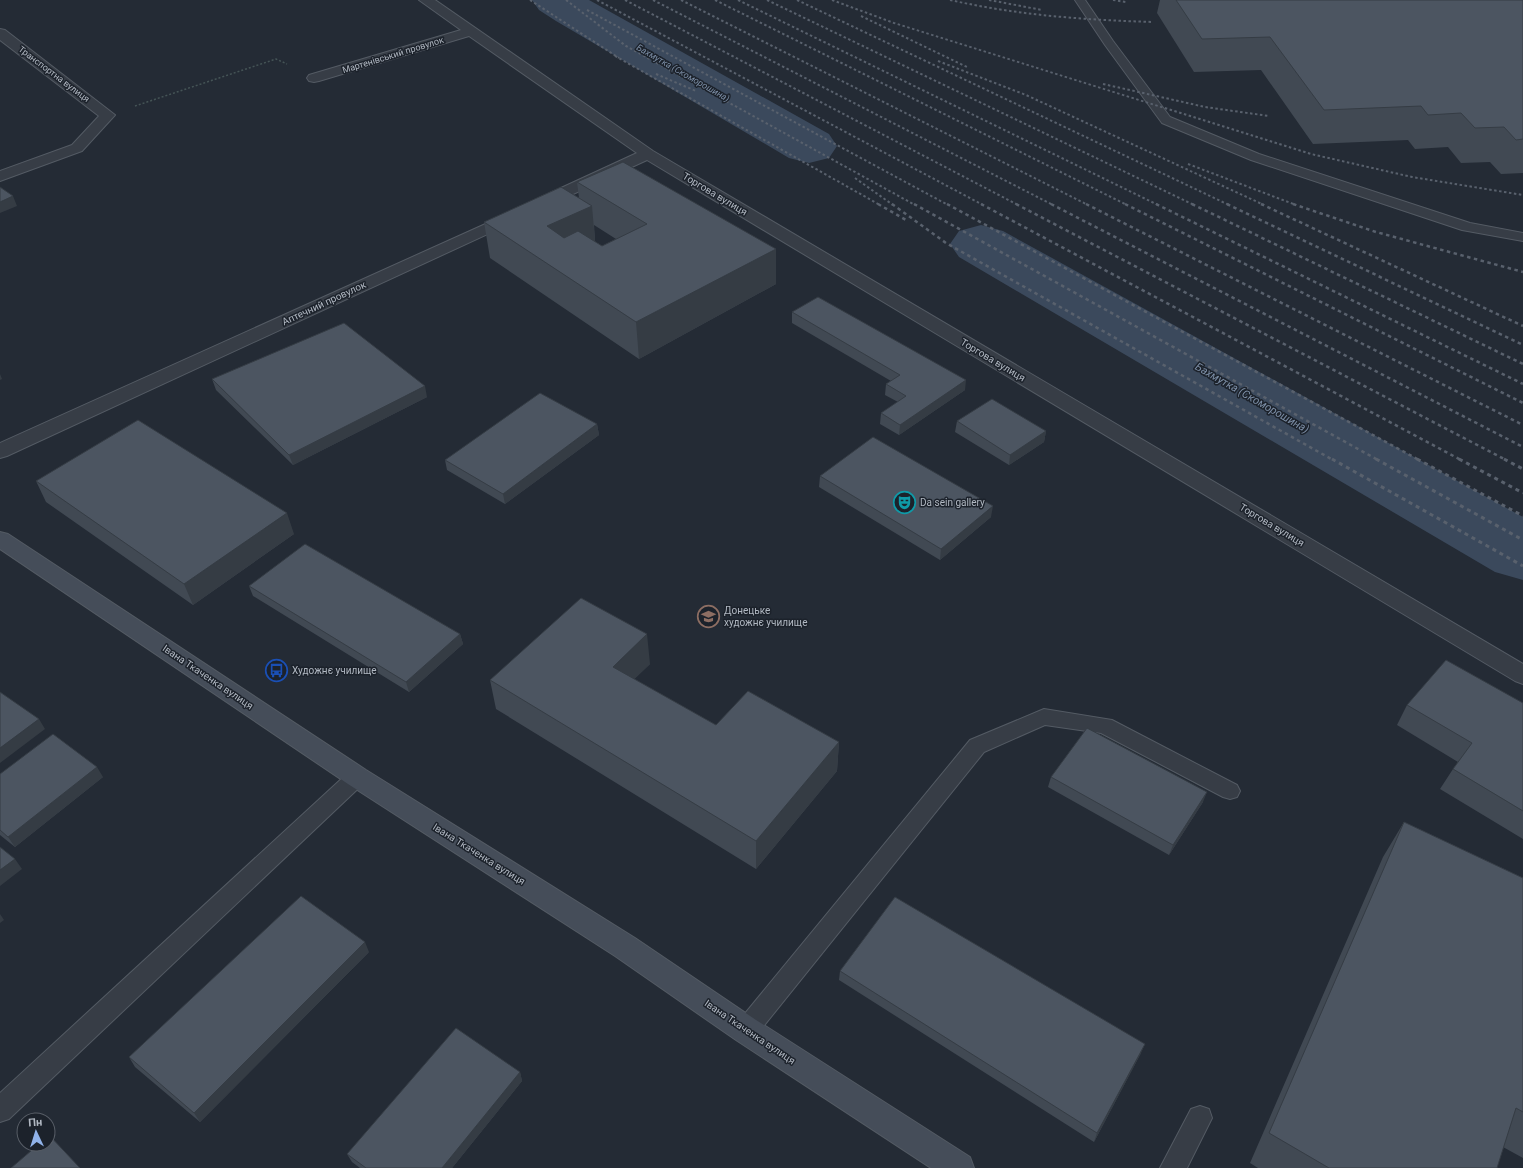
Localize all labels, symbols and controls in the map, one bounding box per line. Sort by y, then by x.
street label: Мартенівський провулок [341,35,445,75]
water label: Бахмутка (Скоморошина) [634,42,731,105]
street label: Транспортна вулиця [17,44,92,104]
street label: Торгова вулиця [681,170,749,218]
street label: Аптечний провулок [280,278,368,327]
street label: Торгова вулиця [959,336,1027,384]
water label: Бахмутка (Скоморошина) [1193,360,1311,436]
theatre icon: Da sein gallery [892,489,918,515]
place label: Da sein gallery [920,497,985,508]
street label: Торгова вулиця [1238,501,1306,549]
school or university icon: Донецьке художнє училище [695,603,721,629]
place label: Донецьке художнє училище [724,605,807,628]
street label: Івана Ткаченка вулиця [161,643,255,711]
bus stop icon: Художнє училище [263,657,289,683]
place label: Художнє училище [292,665,377,676]
street label: Івана Ткаченка вулиця [431,821,527,887]
street label: Івана Ткаченка вулиця [703,998,797,1066]
north arrow [16,1112,56,1152]
text: Пн [28,1116,43,1129]

